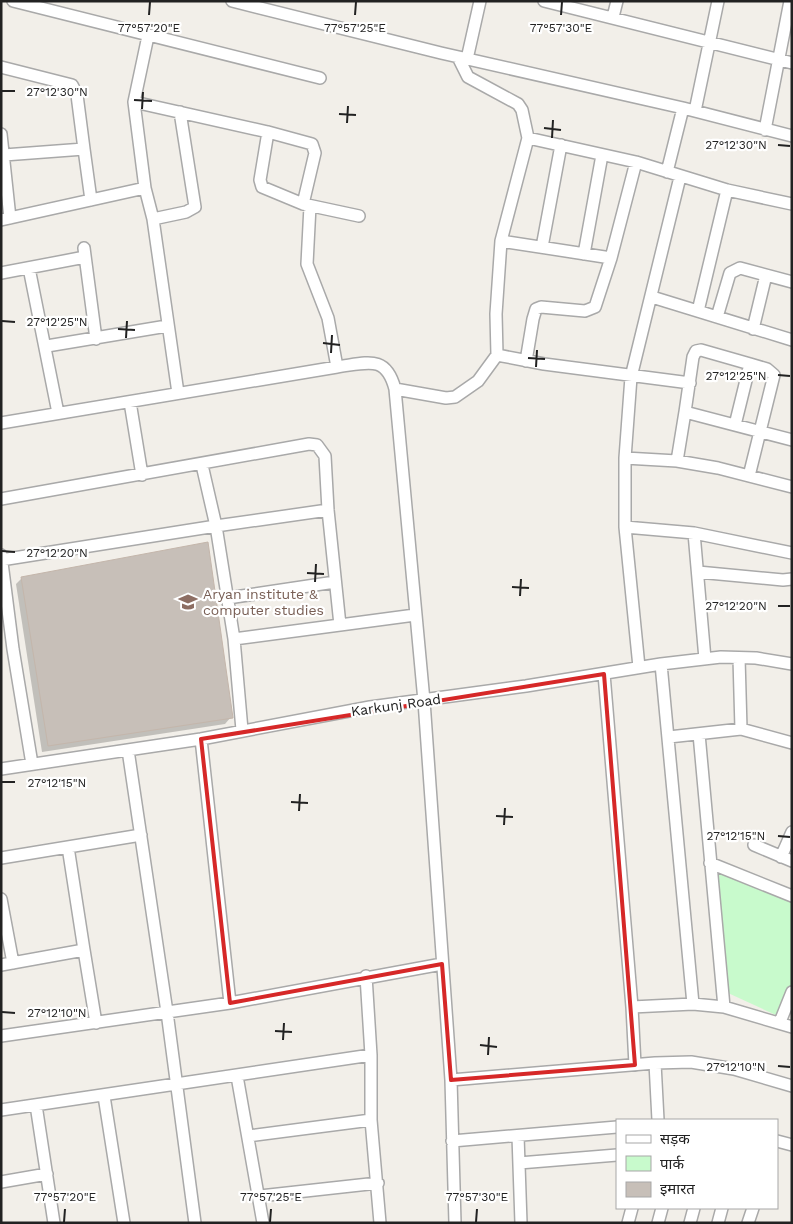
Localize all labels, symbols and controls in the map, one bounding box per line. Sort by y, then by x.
text: 77°57'20"E [118,21,181,35]
text: 77°57'25"E [324,21,386,35]
text: 77°57'30"E [530,21,593,35]
text: 27°12'30"N [26,85,88,99]
text: 27°12'30"N [705,138,767,152]
text: 27°12'25"N [26,315,88,329]
text: 27°12'25"N [705,369,767,383]
text: 27°12'20"N [26,546,88,560]
place label: Aryan institute & computer studies [203,586,324,618]
school or university icon: Aryan institute & computer studies [177,591,199,613]
text: 27°12'20"N [705,599,767,613]
street label: Karkunj Road [350,691,442,719]
text: 27°12'15"N [28,776,86,790]
text: 27°12'15"N [707,829,765,843]
text: 27°12'10"N [27,1006,87,1020]
text: 27°12'10"N [706,1060,766,1074]
legend [616,1119,778,1209]
text: सड़क [660,1130,690,1148]
text: पार्क [660,1155,684,1173]
text: इमारत [660,1180,695,1198]
text: 77°57'20"E [34,1190,97,1204]
text: 77°57'25"E [240,1190,302,1204]
text: 77°57'30"E [446,1190,509,1204]

